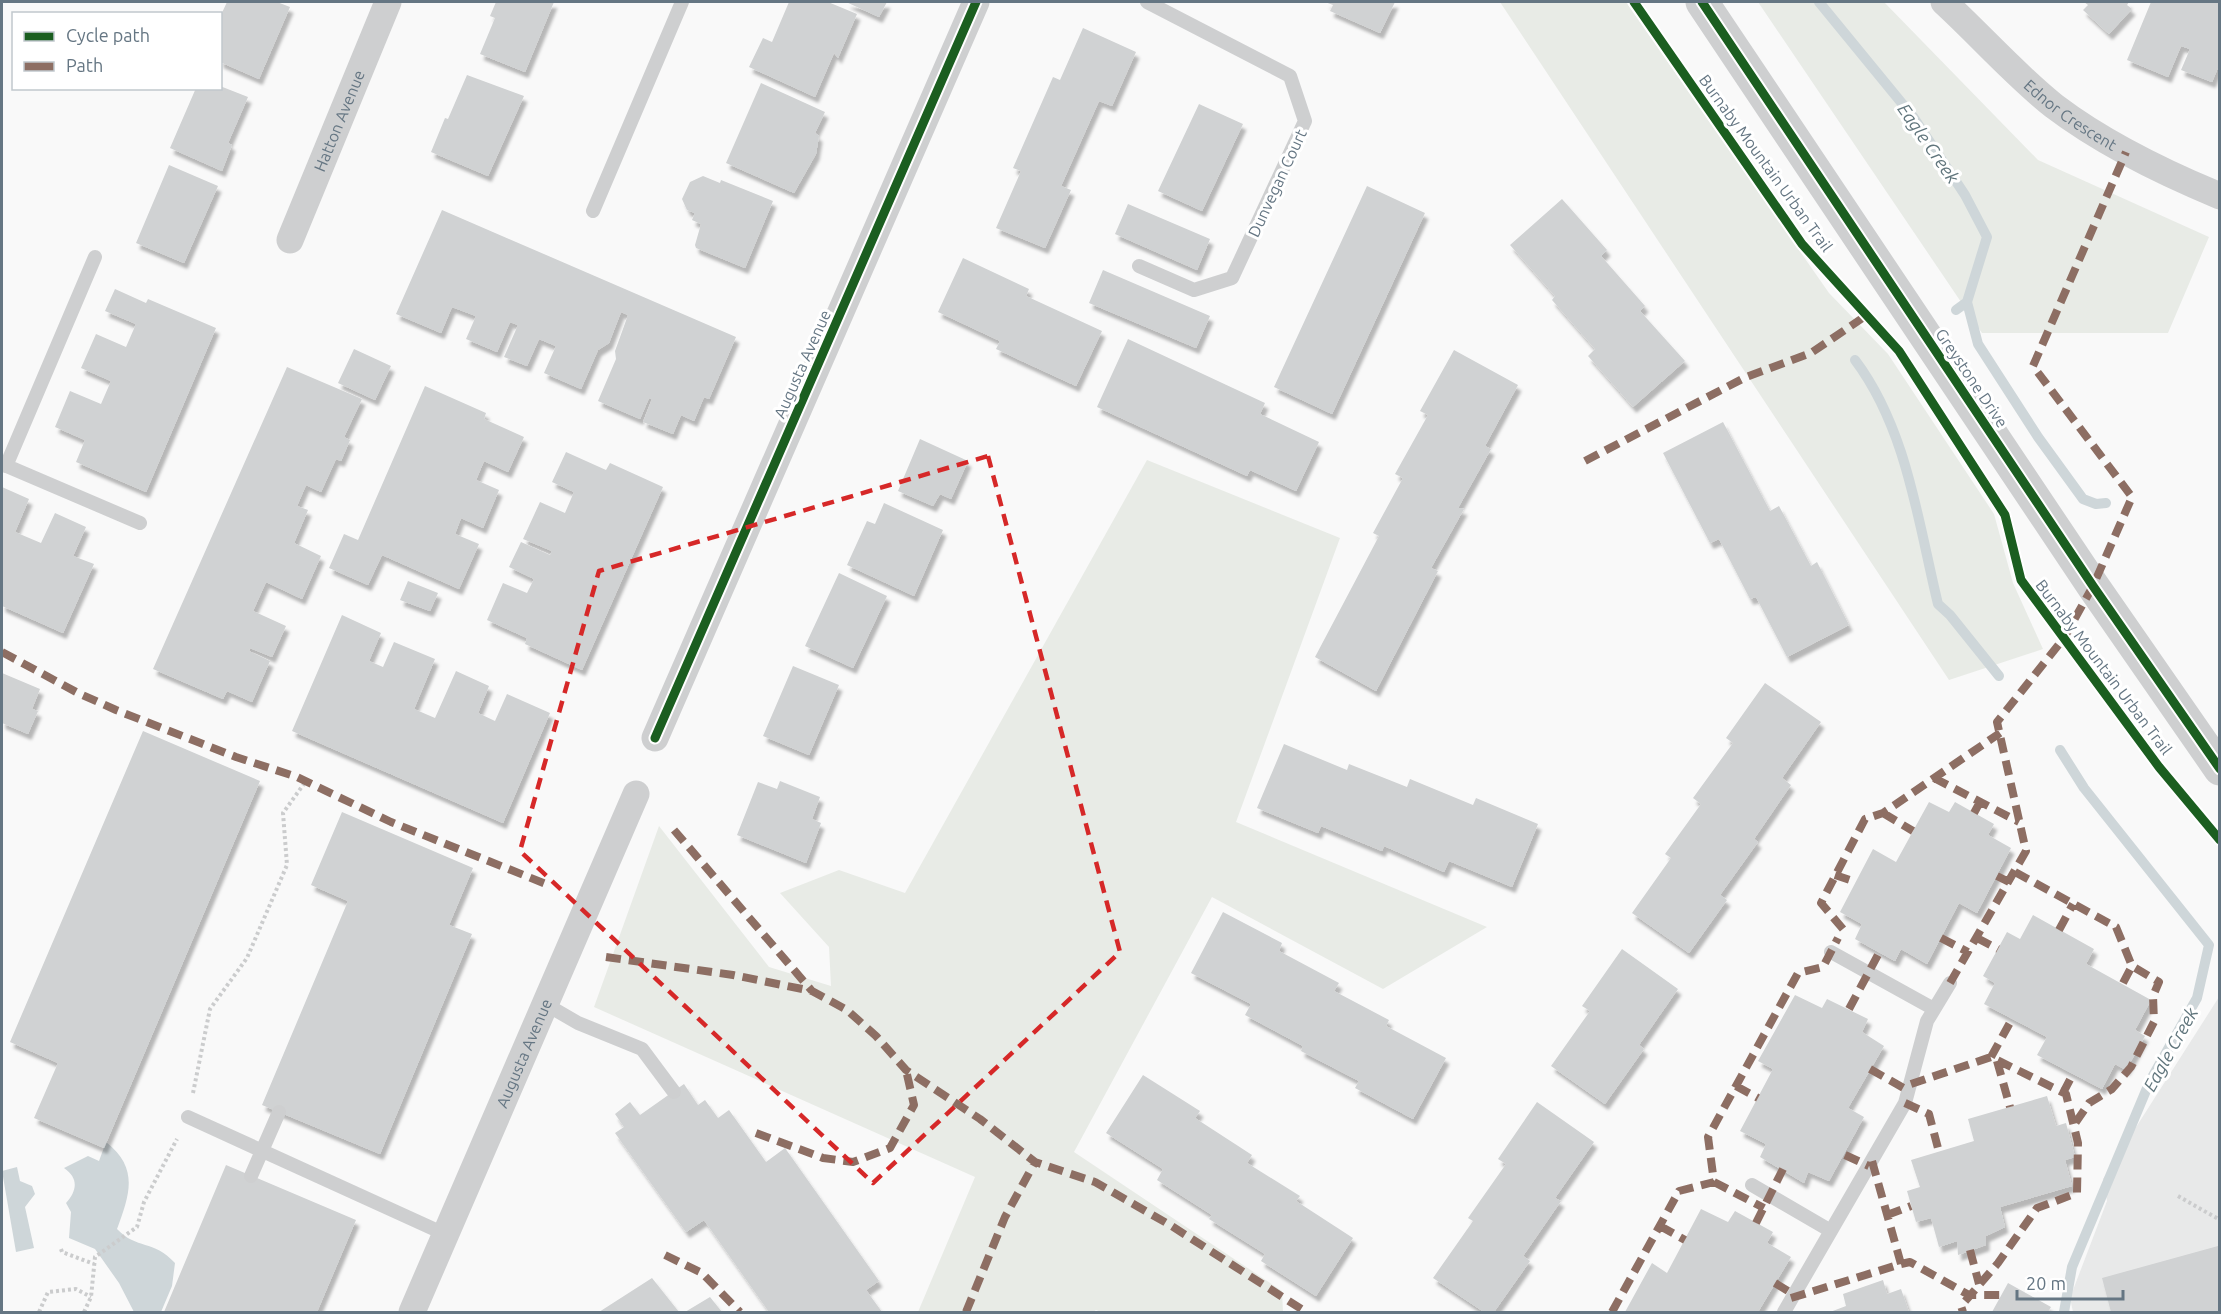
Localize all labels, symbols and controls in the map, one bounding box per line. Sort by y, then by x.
legend [12,12,222,90]
text: Cycle path [66,25,150,45]
text: Path [66,55,103,75]
street label: Hatton Avenue [310,67,368,174]
street label: Burnaby Mountain Urban Trail [1696,71,1836,255]
street label: Ednor Crescent [2020,76,2121,154]
water label: Eagle Creek [1894,99,1964,187]
street label: Dunvegan Court [1244,126,1310,240]
street label: Augusta Avenue [770,307,834,421]
street label: Greystone Drive [1932,325,2012,431]
street label: Burnaby Mountain Urban Trail [2032,576,2176,758]
street label: Augusta Avenue [492,996,555,1110]
water label: Eagle Creek [2139,1003,2202,1094]
scale bar [2017,1263,2124,1301]
text: 20 m [2026,1273,2066,1293]

